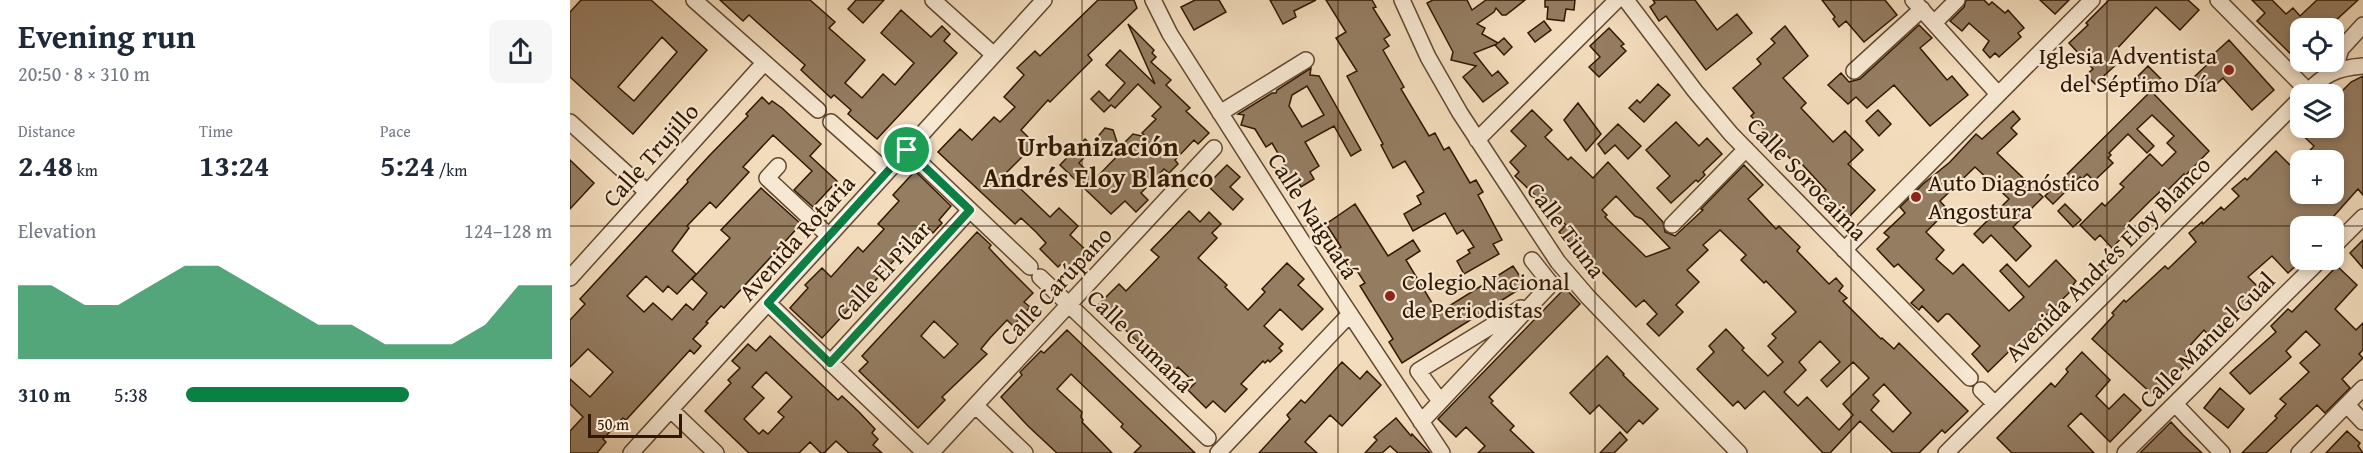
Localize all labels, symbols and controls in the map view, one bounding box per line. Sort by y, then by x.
text: Evening run [18,12,195,60]
map controls [2290,18,2344,270]
button: locate [2290,18,2344,72]
button: share [489,20,552,83]
place label: Iglesia Adventista del Séptimo Día [2039,38,2218,101]
text: 20:50 · 8 × 310 m [18,59,150,88]
marker: Iglesia Adventista del Séptimo Día [2222,63,2236,77]
button: layers [2290,84,2344,138]
street label: Calle Trujillo [594,95,707,215]
street label: Calle Sorocaima [1739,109,1876,249]
text: Distance [18,119,75,143]
text: Time [199,119,233,143]
text: Pace [380,119,411,143]
pin [881,124,932,175]
district label: Urbanización Andrés Eloy Blanco [983,126,1213,197]
icon: arrive [890,133,923,166]
text: 2.48 [18,143,73,187]
text: 13:24 [199,143,270,187]
text: 5:24 [380,143,435,187]
street label: Calle Naiguatá [1259,146,1368,286]
street label: Avenida Andrés Eloy Blanco [1997,148,2219,370]
button: + [2290,150,2344,204]
text: km [73,158,98,182]
text: /km [435,158,467,182]
place label: Auto Diagnóstico Angostura [1928,165,2100,228]
street label: Avenida Rotaria [730,166,863,309]
street label: Calle Tiuna [1519,174,1615,286]
marker: Auto Diagnóstico Angostura [1909,190,1923,204]
street label: Calle El Pilar [827,213,939,329]
text: Elevation [18,216,96,245]
text: 124–128 m [464,216,552,245]
button: − [2290,216,2344,270]
street label: Calle Carúpano [991,218,1120,353]
street label: Calle Manuel Gual [2130,263,2283,416]
place label: Colegio Nacional de Periodistas [1402,264,1570,327]
street label: Calle Cumaná [1079,281,1202,401]
marker: Colegio Nacional de Periodistas [1383,289,1397,303]
text: 310 m [18,380,71,409]
text: 5:38 [114,380,148,409]
scale bar [588,411,682,438]
text: 50 m [597,412,629,436]

